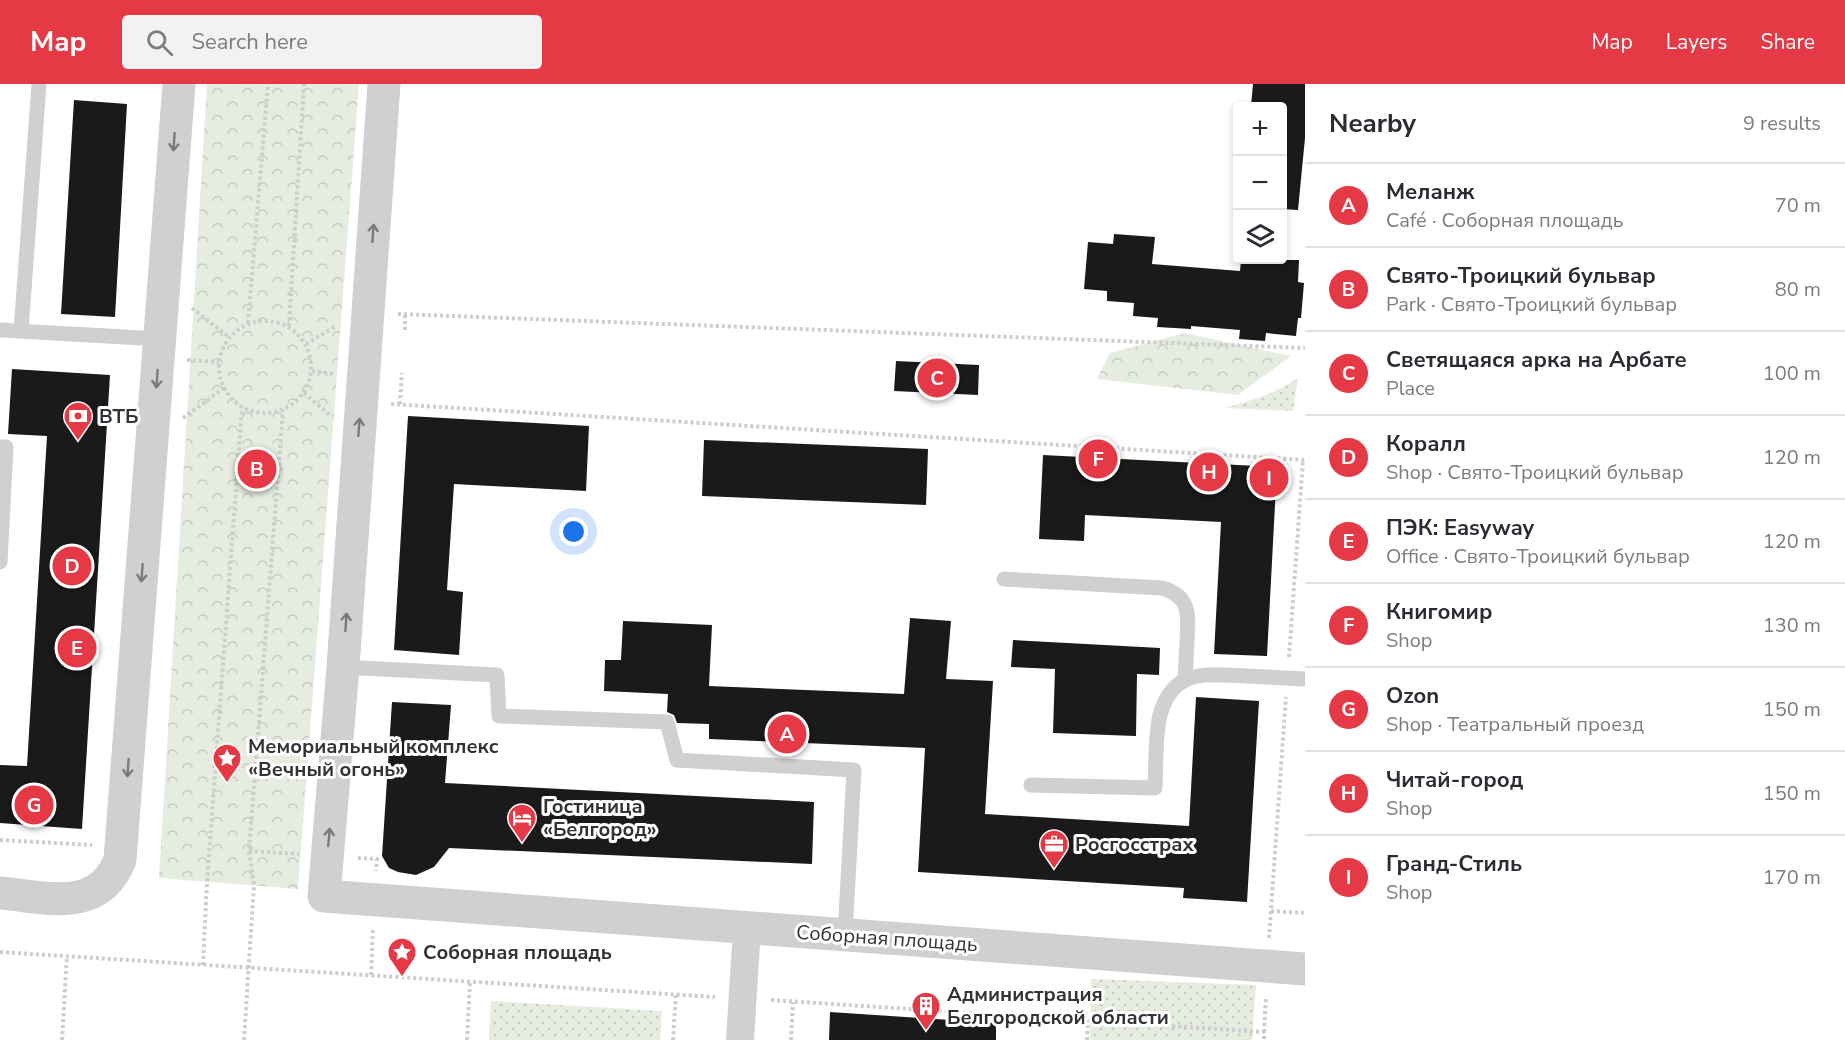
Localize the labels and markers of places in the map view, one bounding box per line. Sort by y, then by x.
pin: C [918,356,956,400]
bank icon: ВТБ [62,400,94,442]
place label: ВТБ [99,403,138,430]
pin: F [1078,436,1118,482]
pin: B [238,446,276,492]
pin: H [1190,450,1228,494]
pin: I [1250,456,1288,500]
pin: D [52,544,92,588]
pin: E [58,626,97,670]
pin: A [768,712,806,756]
place label: Мемориальный комплекс «Вечный огонь» [248,733,499,783]
place icon: Мемориальный комплекс «Вечный огонь» [211,742,243,784]
pin: G [15,782,54,828]
place label: Гостиница «Белгород» [543,793,657,843]
hotel icon: Гостиница «Белгород» [506,802,538,844]
office icon: Росгосстрах [1038,828,1070,870]
place label: Росгосстрах [1075,831,1195,858]
place icon: Соборная площадь [386,936,418,978]
place label: Соборная площадь [423,939,612,966]
place label: Администрация Белгородской области [947,981,1169,1031]
building icon: Администрация Белгородской области [910,990,942,1032]

